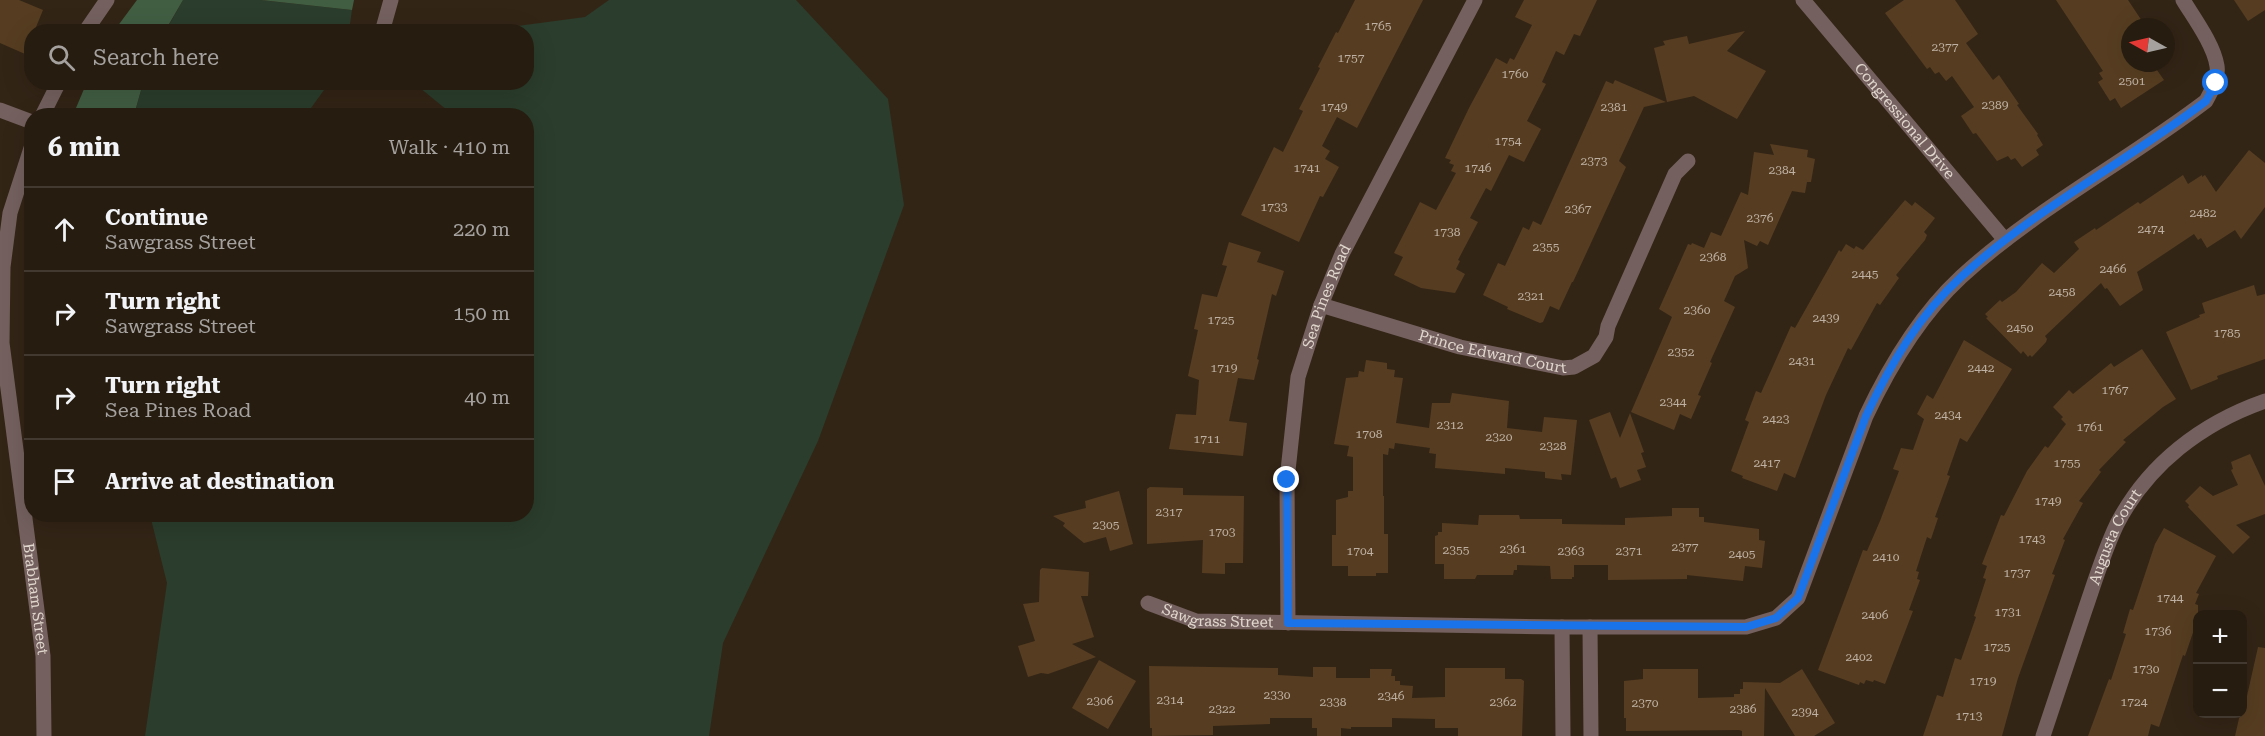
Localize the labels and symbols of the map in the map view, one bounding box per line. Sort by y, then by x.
north arrow [2121,18,2175,72]
house number: 1765 [1365,19,1392,33]
house number: 2377 [1932,40,1959,54]
house number: 1757 [1338,51,1365,65]
street label: Congressional Drive [1851,59,1959,183]
house number: 1760 [1502,67,1529,81]
route start [2202,69,2228,95]
house number: 2501 [2119,74,2146,88]
house number: 2389 [1982,98,2009,112]
house number: 1749 [1321,100,1348,114]
house number: 2381 [1601,100,1628,114]
house number: 1754 [1495,134,1522,148]
house number: 2373 [1581,154,1608,168]
house number: 1741 [1294,161,1321,175]
house number: 1746 [1465,161,1492,175]
house number: 2384 [1769,163,1796,177]
house number: 1733 [1261,200,1288,214]
house number: 2367 [1565,202,1592,216]
house number: 2482 [2190,206,2217,220]
house number: 2376 [1747,211,1774,225]
house number: 2474 [2138,222,2165,236]
house number: 1738 [1434,225,1461,239]
house number: 2355 [1533,240,1560,254]
street label: Sea Pines Road [1299,241,1355,351]
house number: 2368 [1700,250,1727,264]
house number: 2466 [2100,262,2127,276]
house number: 2445 [1852,267,1879,281]
house number: 2458 [2049,285,2076,299]
house number: 2321 [1518,289,1545,303]
house number: 2360 [1684,303,1711,317]
house number: 2439 [1813,311,1840,325]
house number: 1725 [1208,313,1235,327]
house number: 2450 [2007,321,2034,335]
street label: Prince Edward Court [1416,326,1568,377]
house number: 1785 [2214,326,2241,340]
house number: 2352 [1668,345,1695,359]
house number: 2431 [1789,354,1816,368]
house number: 1719 [1211,361,1238,375]
house number: 2442 [1968,361,1995,375]
house number: 1767 [2102,383,2129,397]
house number: 2344 [1660,395,1687,409]
house number: 2434 [1935,408,1962,422]
house number: 2423 [1763,412,1790,426]
house number: 2312 [1437,418,1464,432]
house number: 1761 [2077,420,2104,434]
house number: 1708 [1356,427,1383,441]
house number: 2320 [1486,430,1513,444]
house number: 1711 [1194,432,1221,446]
house number: 2328 [1540,439,1567,453]
house number: 2417 [1754,456,1781,470]
house number: 1755 [2054,456,2081,470]
route end [1273,466,1299,492]
street label: Augusta Court [2085,485,2145,587]
house number: 1749 [2035,494,2062,508]
house number: 2317 [1156,505,1183,519]
house number: 2305 [1093,518,1120,532]
house number: 1703 [1209,525,1236,539]
house number: 1743 [2019,532,2046,546]
house number: 2377 [1672,540,1699,554]
street label: Brabham Street [19,542,52,656]
house number: 2361 [1500,542,1527,556]
house number: 2355 [1443,543,1470,557]
house number: 1704 [1347,544,1374,558]
house number: 2363 [1558,544,1585,558]
house number: 2371 [1616,544,1643,558]
house number: 2405 [1729,547,1756,561]
house number: 2410 [1873,550,1900,564]
house number: 1737 [2004,566,2031,580]
house number: 1744 [2157,591,2184,605]
street label: Sawgrass Street [1159,600,1274,631]
house number: 1731 [1995,605,2022,619]
house number: 2406 [1862,608,1889,622]
house number: 1736 [2145,624,2172,638]
house number: 1725 [1984,640,2011,654]
house number: 2402 [1846,650,1873,664]
house number: 1730 [2133,662,2160,676]
house number: 1719 [1970,674,1997,688]
house number: 2330 [1264,688,1291,702]
house number: 2346 [1378,689,1405,703]
house number: 2314 [1157,693,1184,707]
house number: 2306 [1087,694,1114,708]
house number: 2338 [1320,695,1347,709]
house number: 2362 [1490,695,1517,709]
house number: 1724 [2121,695,2148,709]
house number: 2370 [1632,696,1659,710]
house number: 2322 [1209,702,1236,716]
house number: 2386 [1730,702,1757,716]
house number: 2394 [1792,705,1819,719]
house number: 1713 [1956,709,1983,723]

